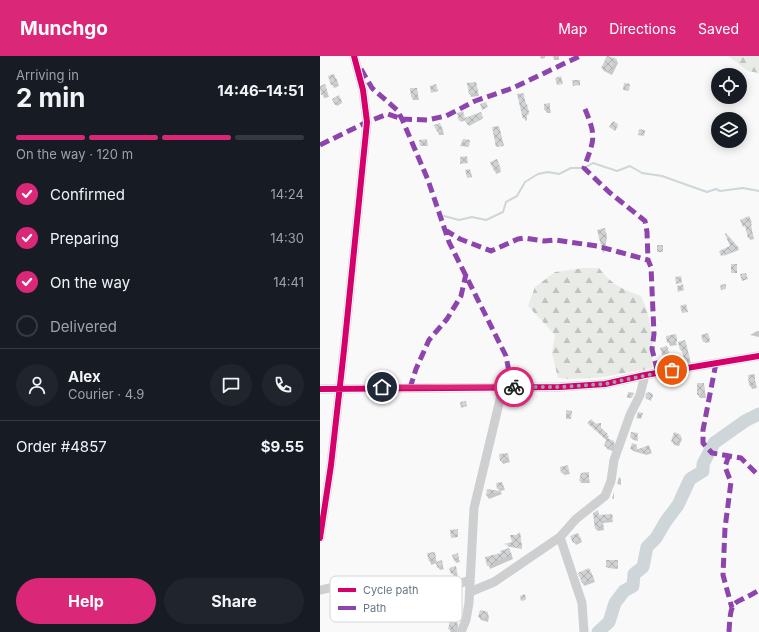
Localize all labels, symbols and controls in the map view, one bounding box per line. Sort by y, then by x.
text: Munchgo [20,17,108,40]
text: Map [558,20,587,37]
text: Directions [609,20,676,37]
text: Saved [698,20,739,37]
text: Arriving in [16,67,79,83]
map controls [711,68,747,148]
button: locate [711,68,747,104]
text: 14:46–14:51 [217,81,304,100]
text: 2 min [16,82,86,113]
button: layers [711,112,747,148]
text: On the way · 120 m [16,146,133,162]
icon: check [16,183,38,205]
text: Confirmed [50,185,125,204]
text: 14:24 [270,186,304,202]
icon: check [16,227,38,249]
text: Preparing [50,229,119,248]
text: 14:30 [270,230,304,246]
icon: check [16,271,38,293]
text: On the way [50,273,130,292]
text: 14:41 [273,274,304,290]
text: Delivered [50,317,117,336]
pin [655,353,689,387]
icon: bag [661,359,683,381]
button: person [16,364,58,406]
button: chat [210,364,252,406]
button: phone [262,364,304,406]
text: Alex [68,367,101,386]
courier [494,367,534,407]
pin [365,370,399,404]
icon: home [371,376,393,398]
icon: bike [503,376,525,398]
text: Courier · 4.9 [68,386,144,402]
text: Order #4857 [16,437,107,456]
text: $9.55 [261,437,304,456]
legend [330,576,462,622]
button: Help [16,578,156,624]
button: Share [164,578,304,624]
text: Cycle path [363,583,419,597]
text: Path [363,601,386,615]

